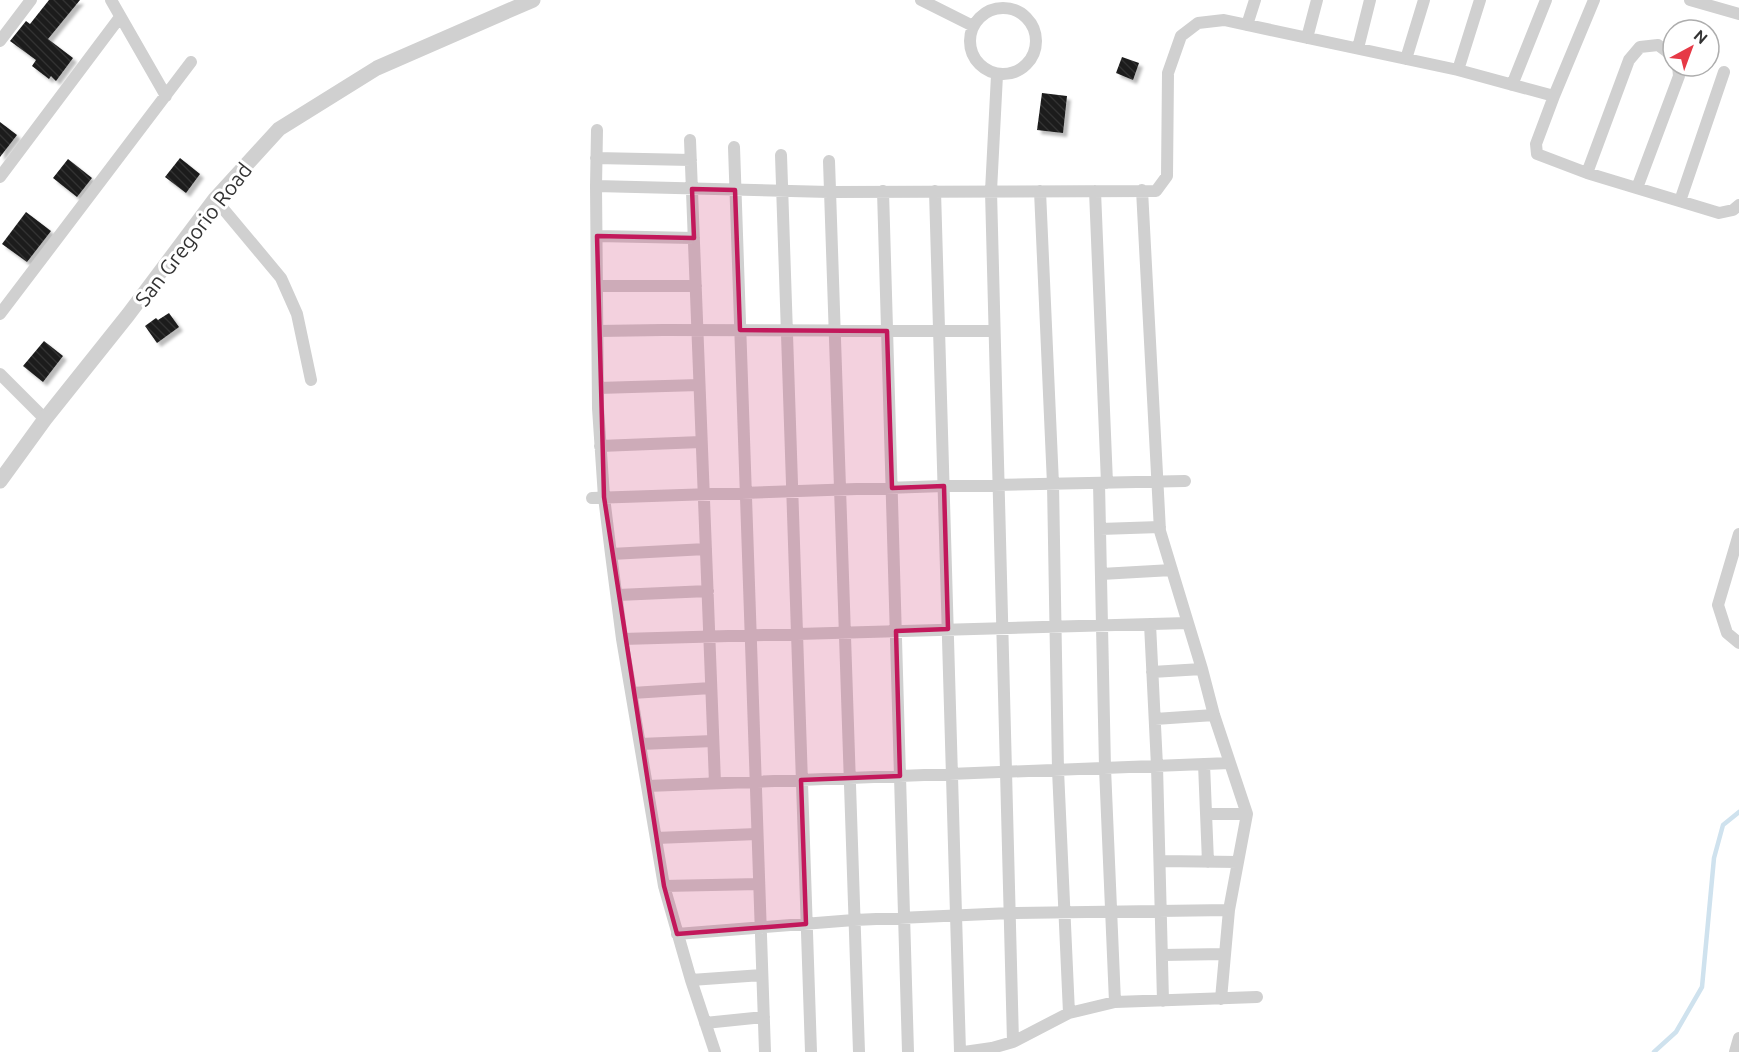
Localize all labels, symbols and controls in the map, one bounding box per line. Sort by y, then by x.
north arrow [1661,18,1721,78]
text: N [1690,26,1711,47]
street label: San Gregorio Road [130,158,256,310]

